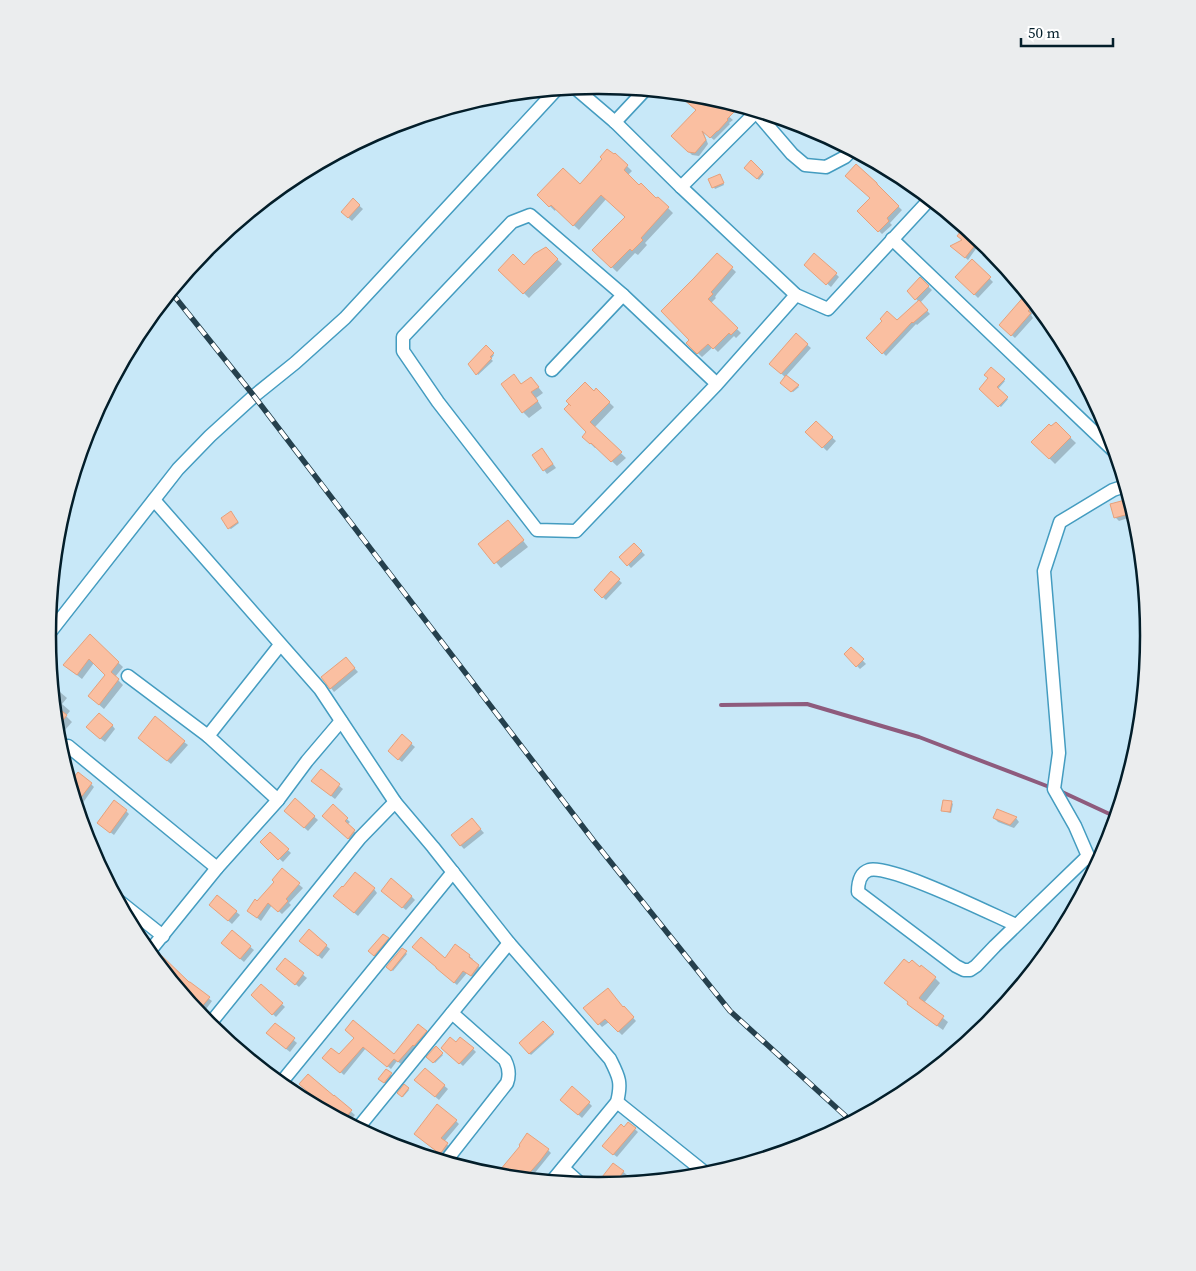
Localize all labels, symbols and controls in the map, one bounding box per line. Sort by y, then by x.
scale bar [1021,15,1114,47]
text: 50 m [1028,22,1060,43]

